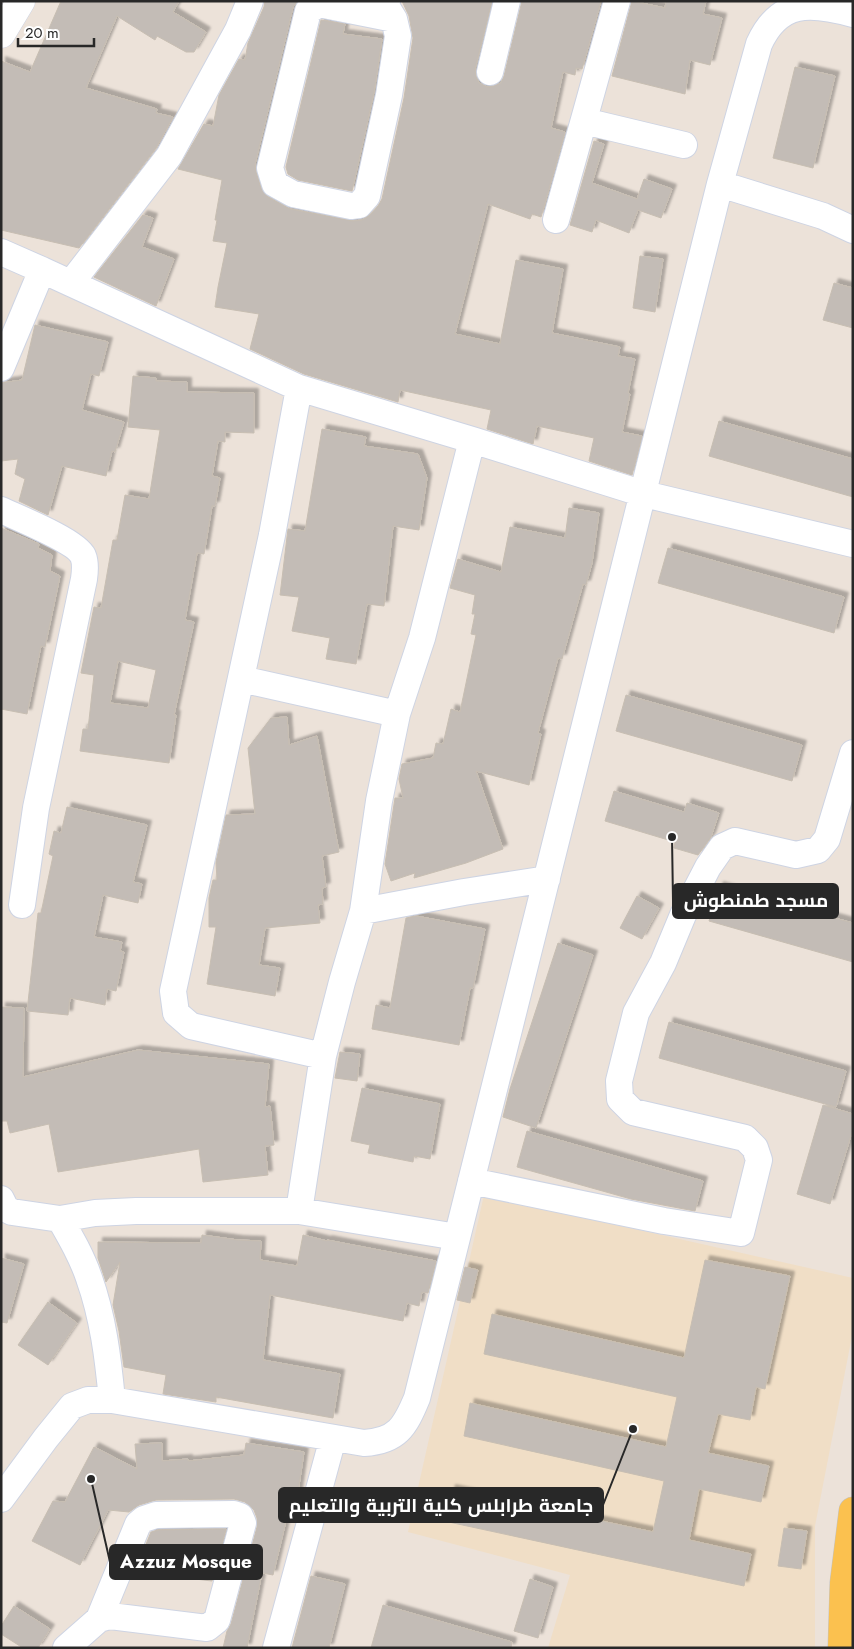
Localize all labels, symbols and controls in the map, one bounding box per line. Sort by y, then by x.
scale bar [18,15,94,47]
text: 20 m [25,22,59,44]
callout: مسجد طمنطوش [673,884,838,918]
text: مسجد طمنطوش [684,887,828,914]
callout: جامعة طرابلس كلية التربية والتعليم [279,1488,603,1522]
text: جامعة طرابلس كلية التربية والتعليم [289,1492,593,1519]
callout: Azzuz Mosque [110,1545,262,1579]
text: Azzuz Mosque [119,1548,252,1575]

